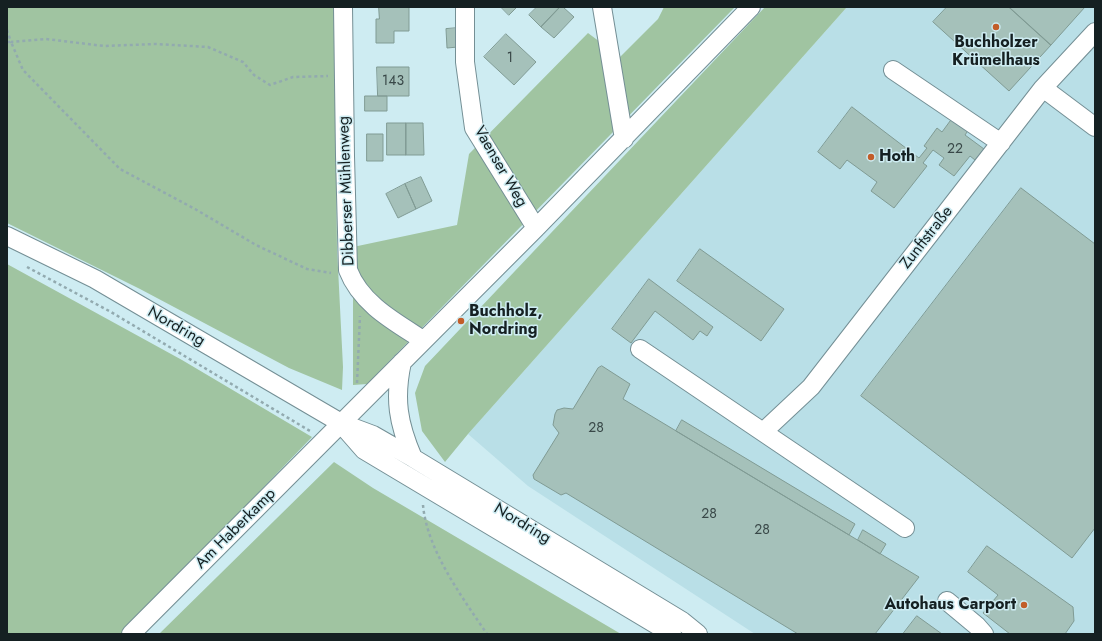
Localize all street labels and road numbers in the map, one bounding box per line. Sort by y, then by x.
street label: Dibberser Mühlenweg [335,116,359,266]
street label: Vaenser Weg [469,123,531,211]
street label: Zunftstraße [897,203,957,273]
street label: Nordring [144,303,208,351]
street label: Am Haberkamp [192,485,280,573]
street label: Nordring [490,500,554,548]

